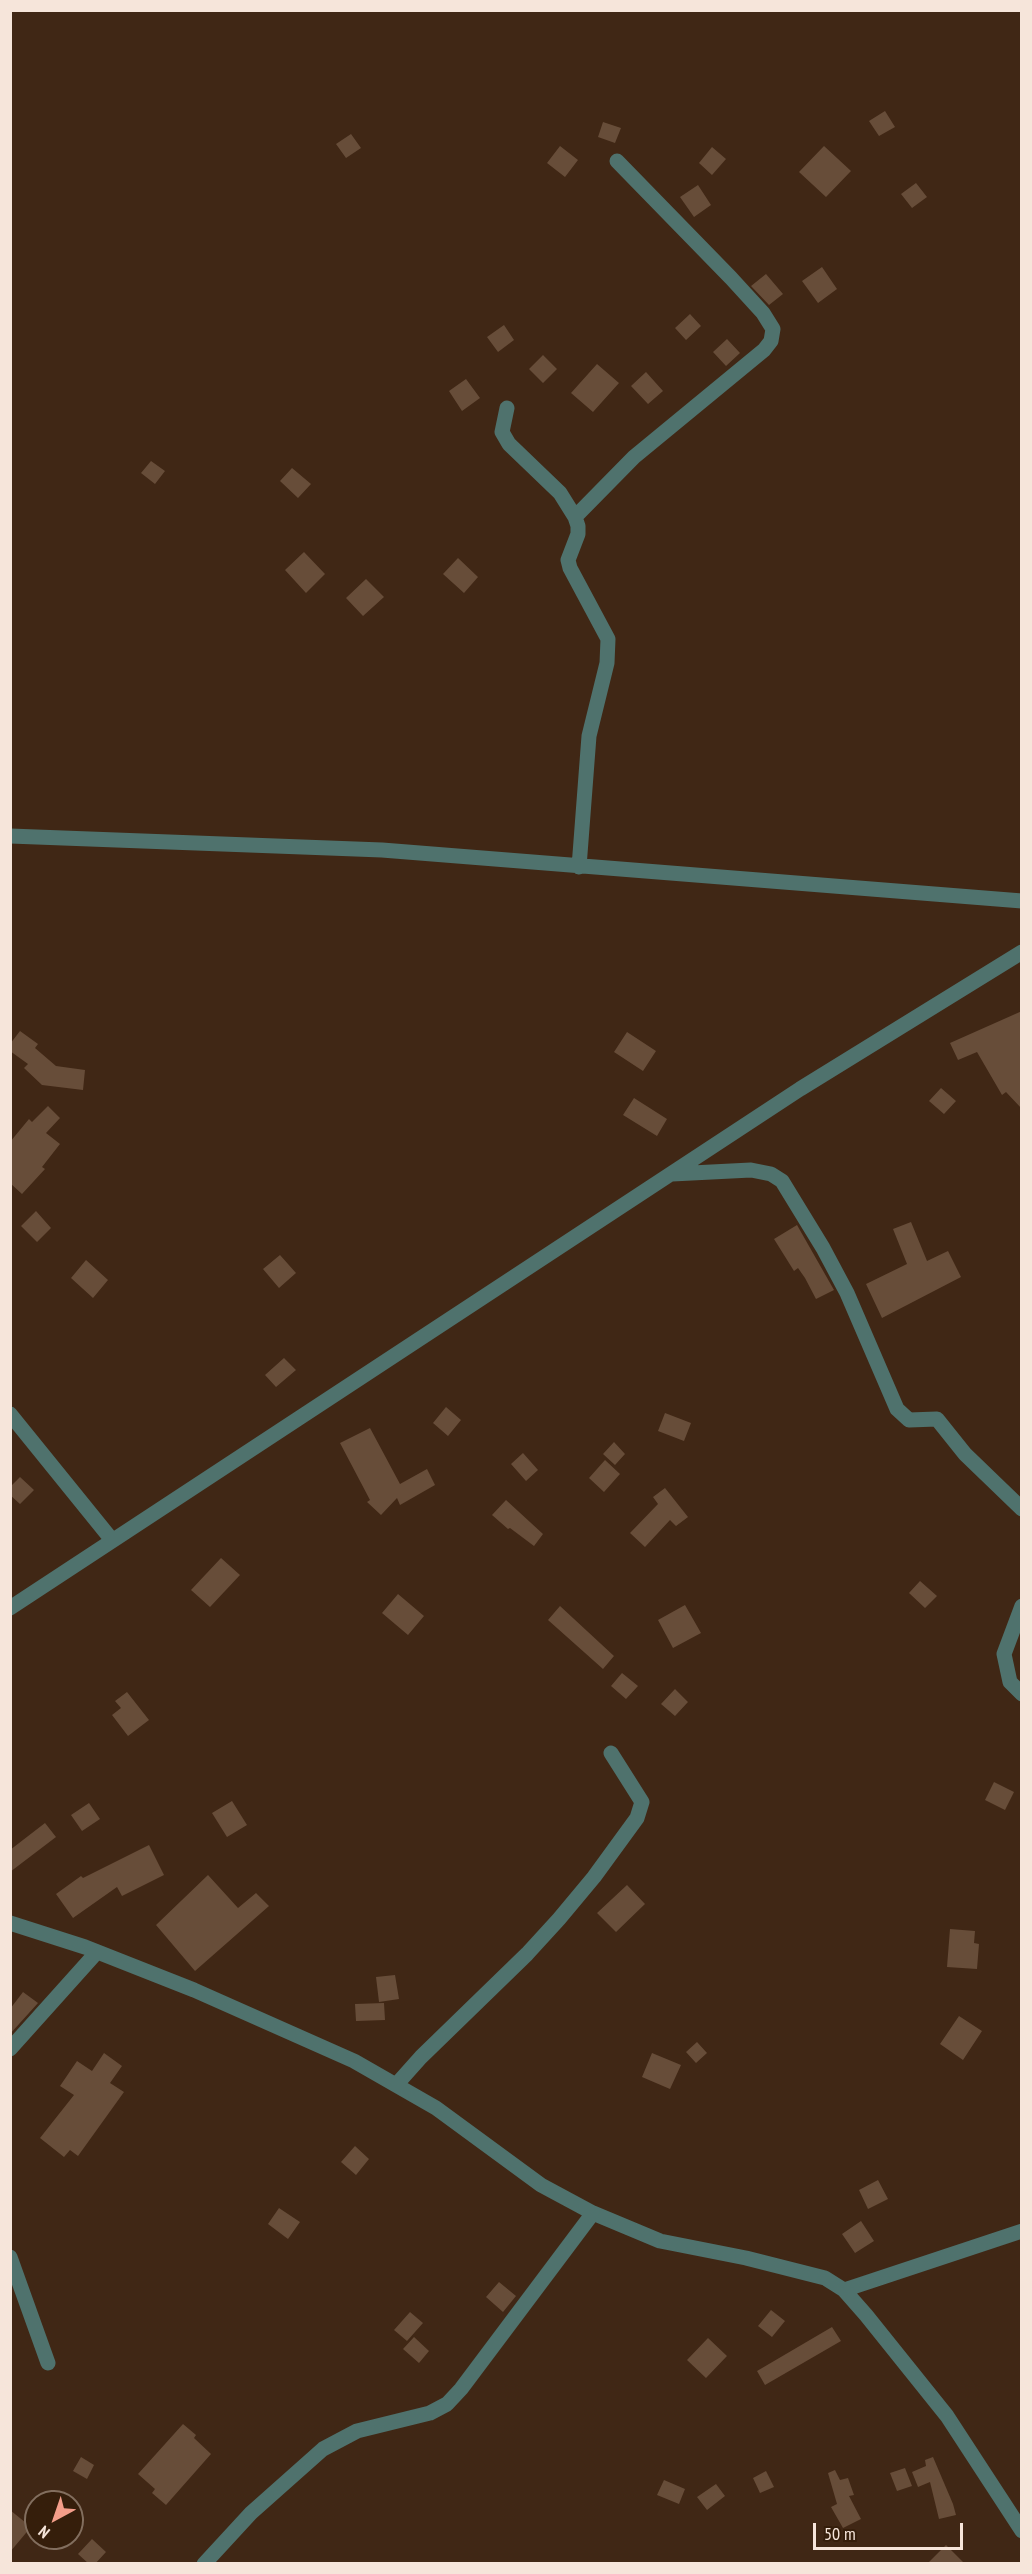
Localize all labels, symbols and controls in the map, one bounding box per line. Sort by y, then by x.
north arrow [24,2490,84,2550]
scale bar [816,2511,966,2549]
text: N [34,2522,53,2543]
text: 50 m [824,2522,856,2545]

